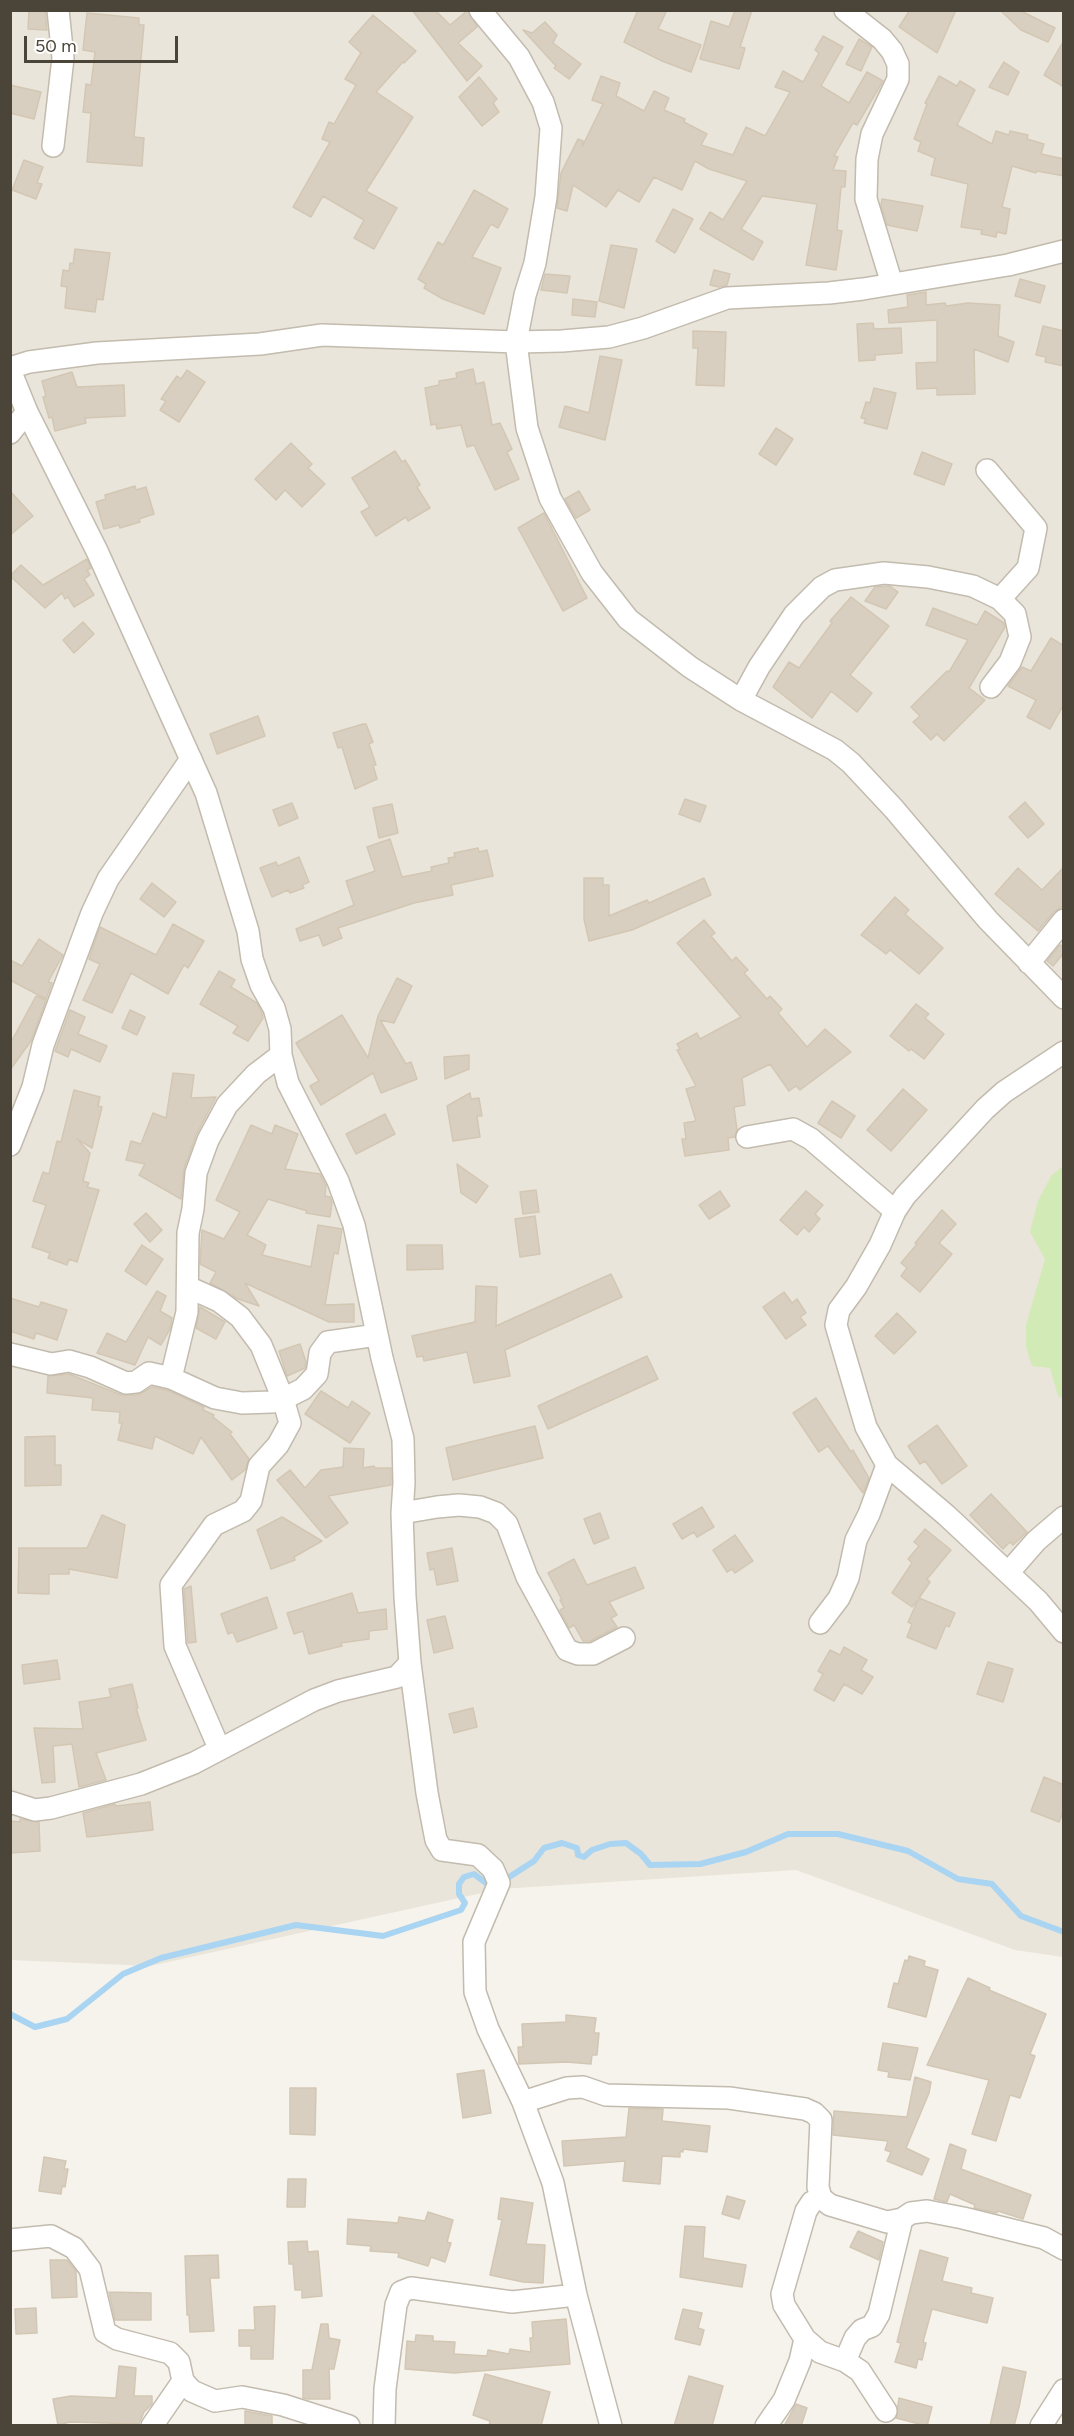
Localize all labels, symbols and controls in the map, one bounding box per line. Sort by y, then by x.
scale bar [27,24,182,62]
text: 50 m [35,35,77,57]

